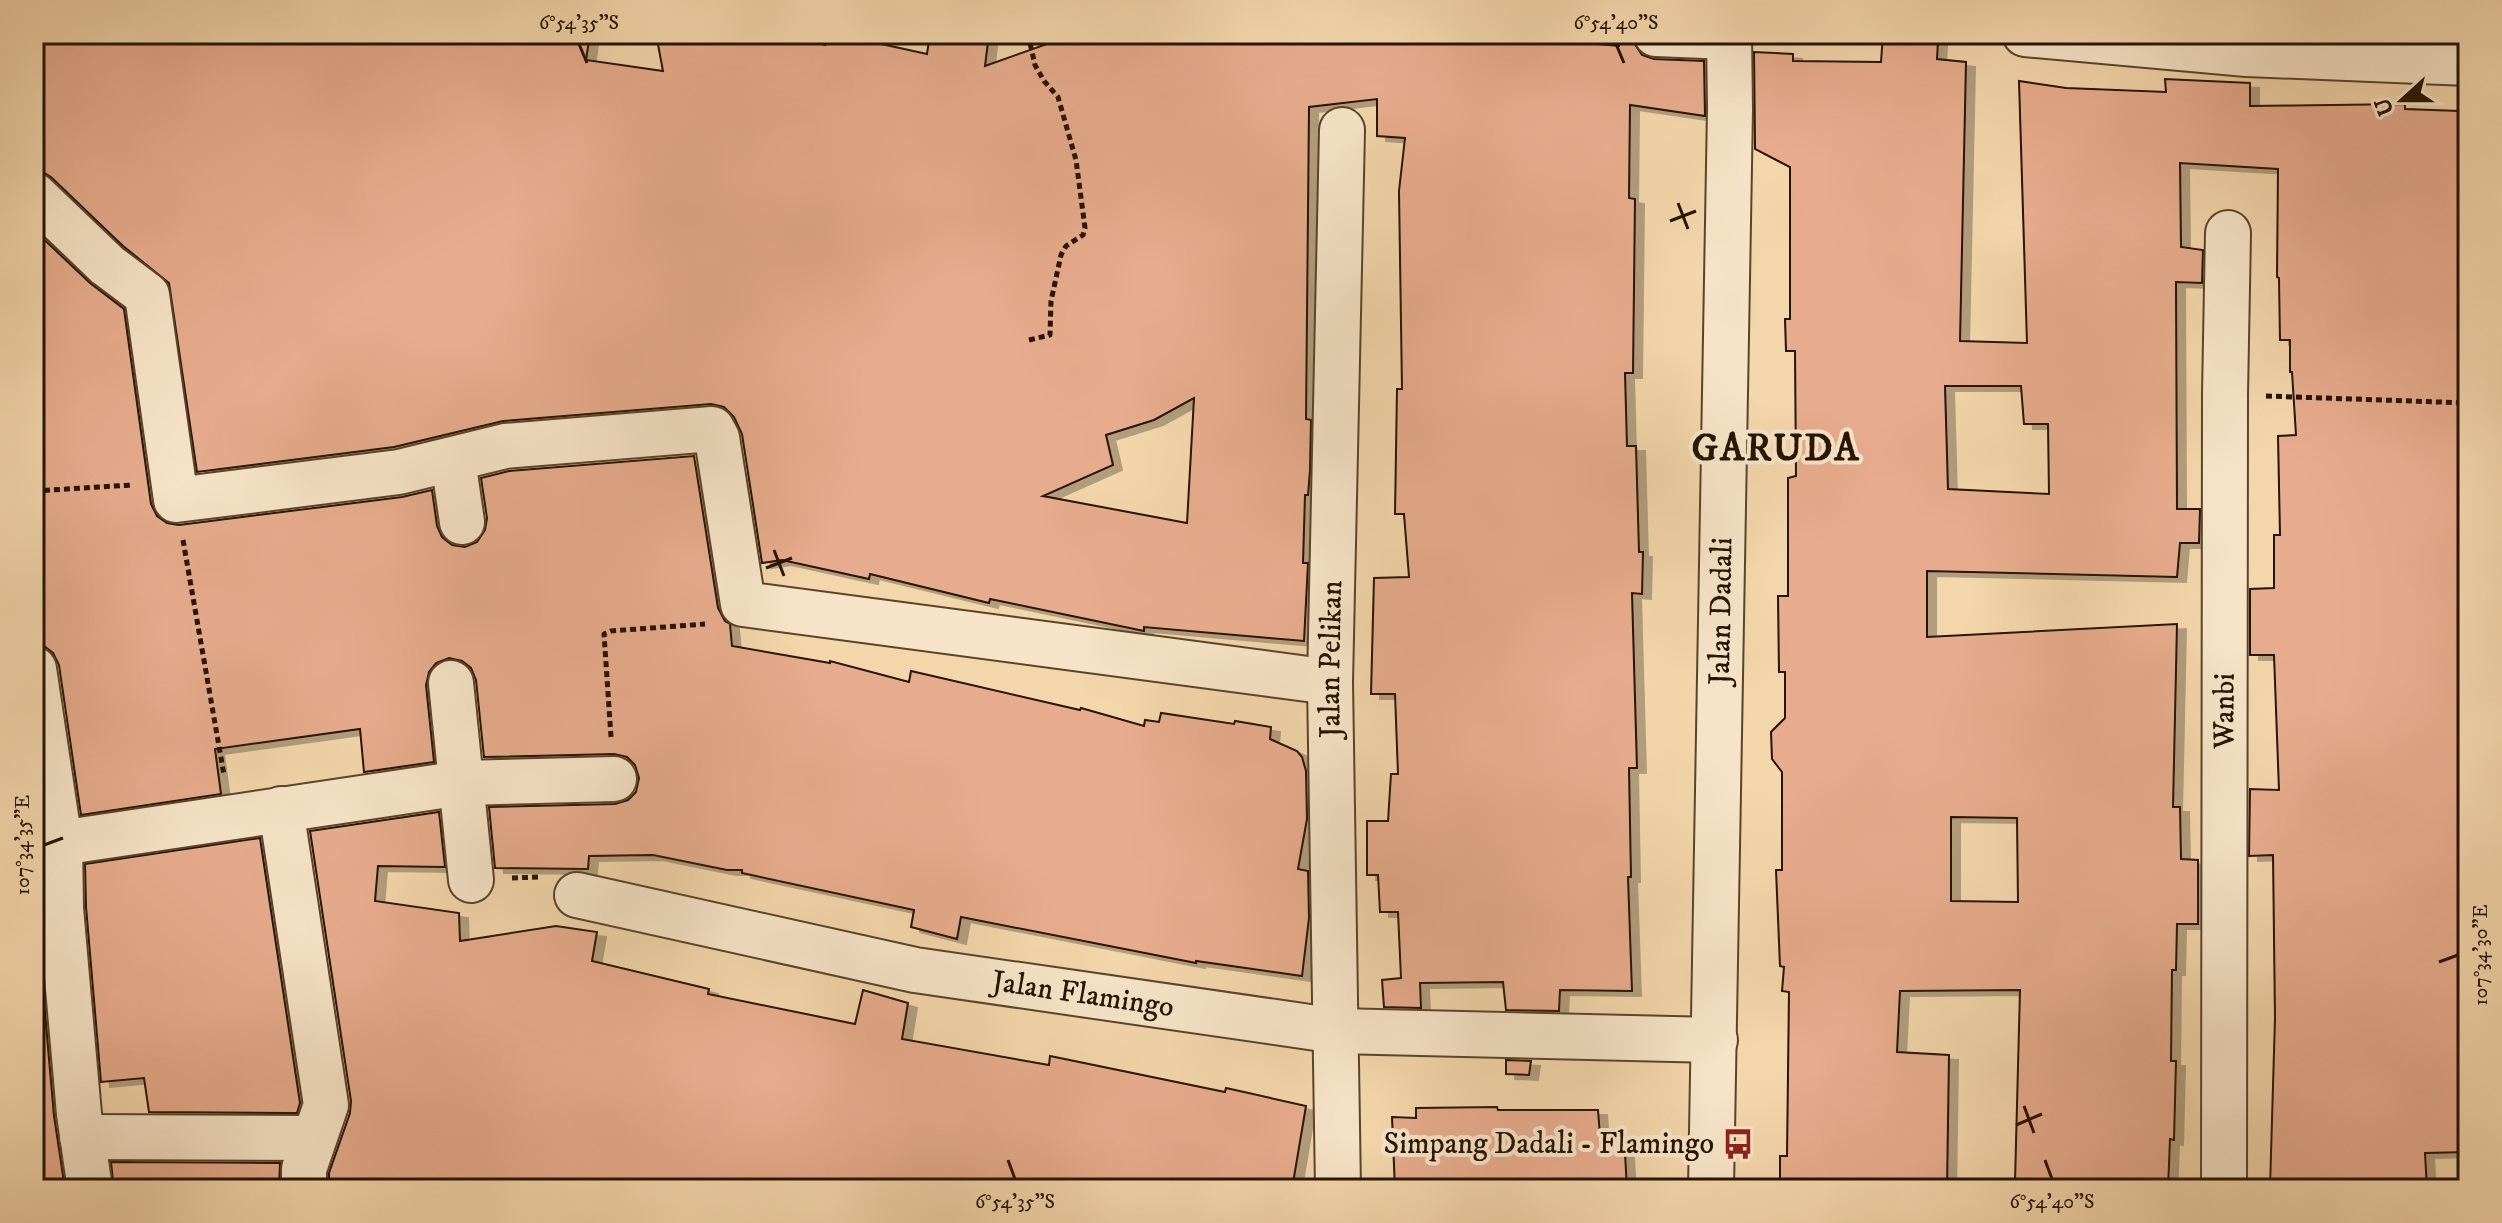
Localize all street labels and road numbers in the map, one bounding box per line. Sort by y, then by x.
street label: Jalan Dadali [1701,537,1741,688]
street label: Jalan Pelikan [1311,580,1351,741]
street label: Wanbi [2206,673,2243,750]
street label: Jalan Flamingo [987,962,1176,1026]

